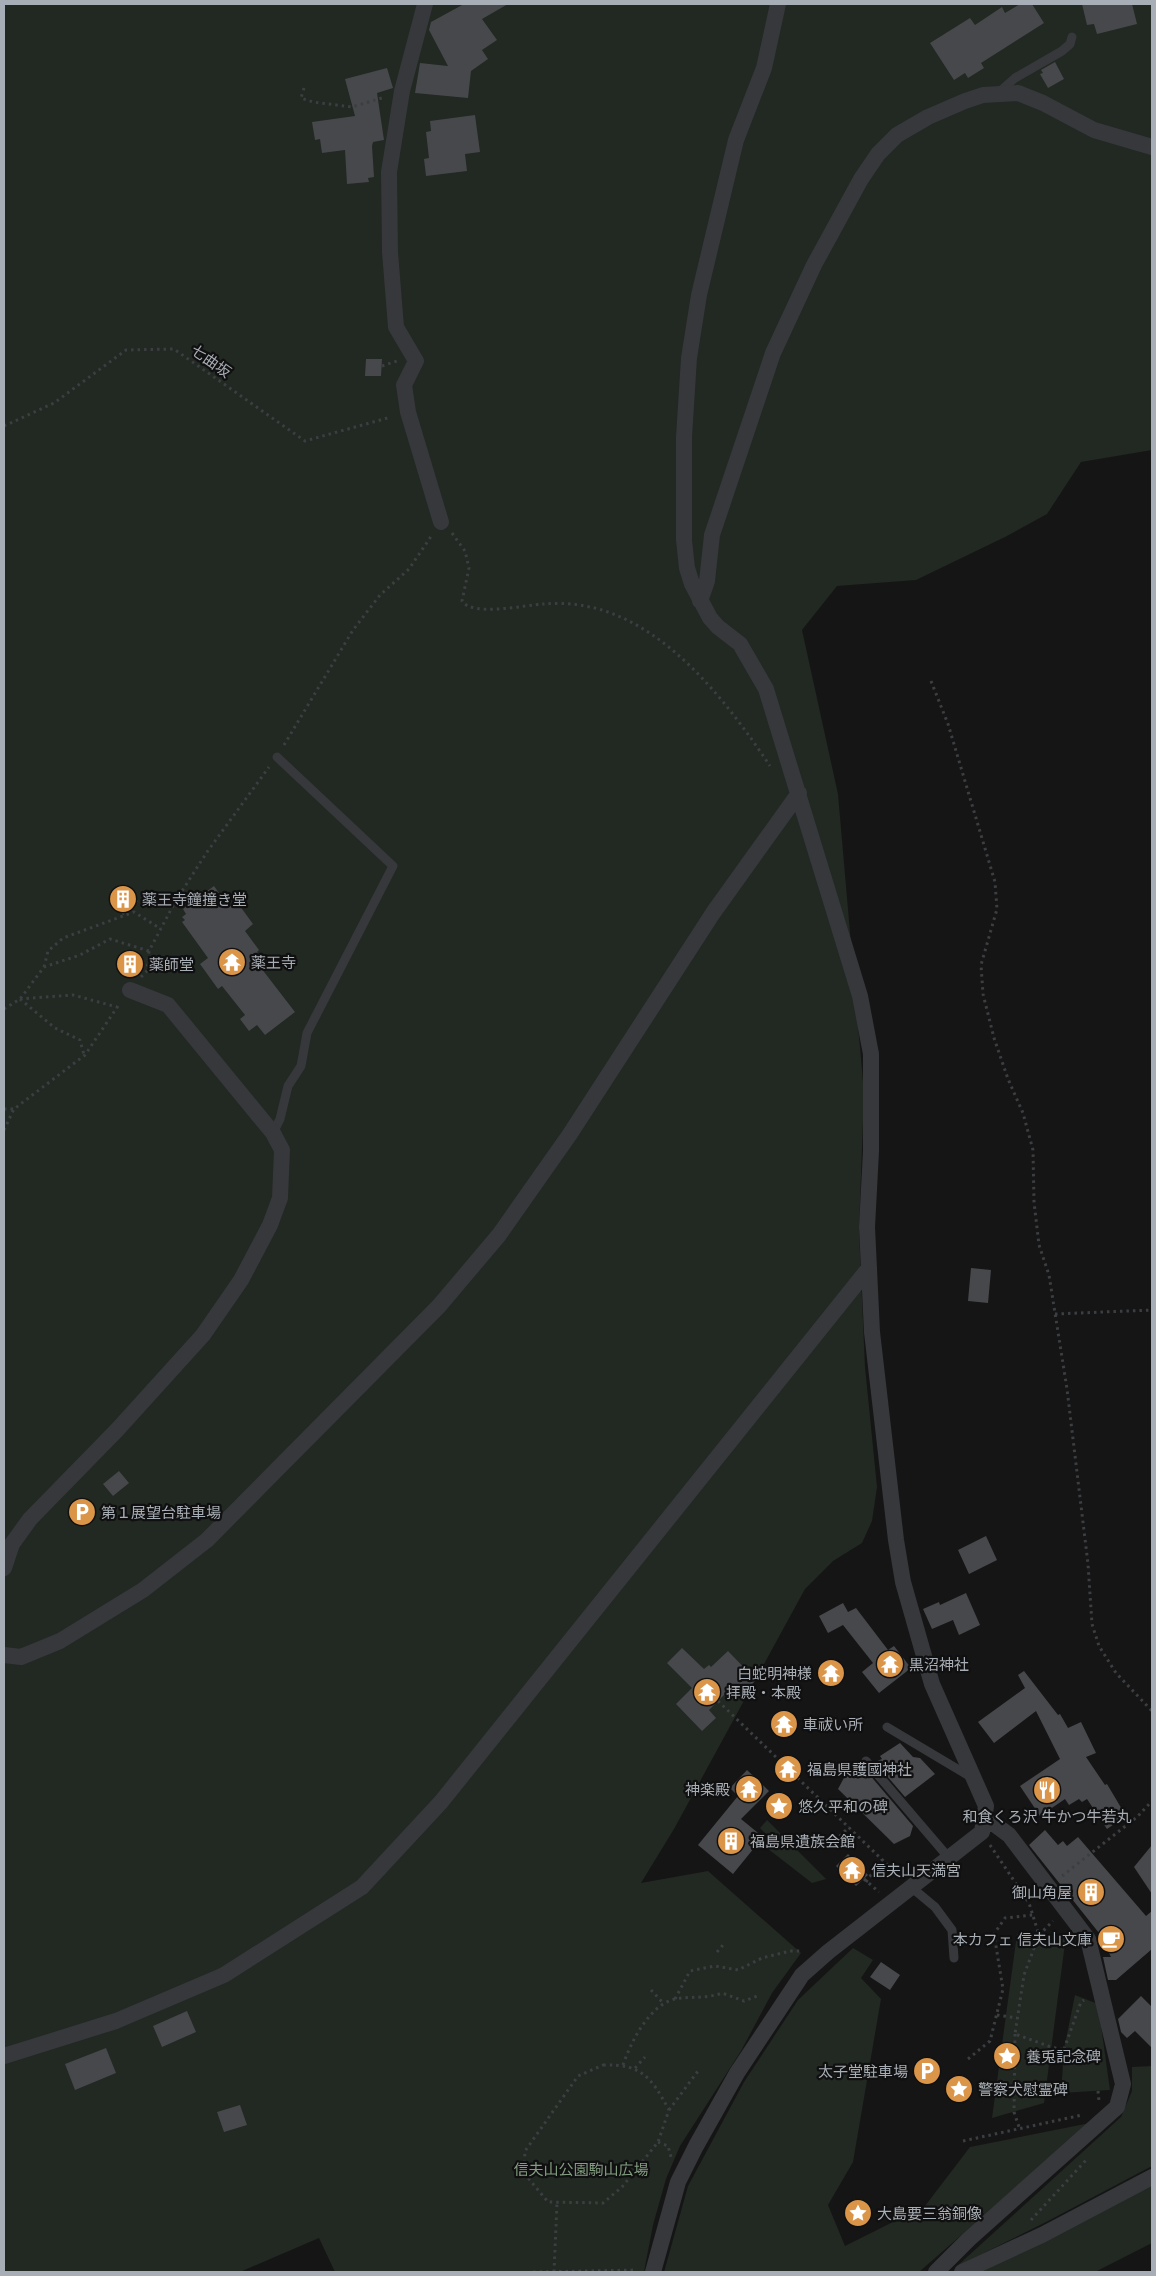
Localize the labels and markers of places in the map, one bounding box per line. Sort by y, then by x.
building icon: 薬王寺鐘撞き堂 [108,884,138,914]
place label: 薬王寺鐘撞き堂 [142,890,247,909]
temple icon: 薬王寺 [217,947,247,977]
building icon: 薬師堂 [115,949,145,979]
place label: 薬王寺 [251,953,296,972]
place label: 薬師堂 [149,955,194,974]
parking icon: 第１展望台駐車場 [67,1497,97,1527]
place label: 第１展望台駐車場 [101,1503,221,1522]
temple icon: 黒沼神社 [875,1649,905,1679]
place label: 黒沼神社 [909,1655,969,1674]
temple icon: 白蛇明神様 [816,1658,846,1688]
place label: 白蛇明神様 [737,1664,812,1683]
temple icon: 拝殿・本殿 [692,1677,722,1707]
place label: 拝殿・本殿 [726,1683,801,1702]
temple icon: 車祓い所 [769,1709,799,1739]
place label: 車祓い所 [803,1715,863,1734]
temple icon: 福島県護國神社 [773,1754,803,1784]
place label: 福島県護國神社 [807,1760,912,1779]
temple icon: 神楽殿 [734,1774,764,1804]
restaurant icon: 和食くろ沢 牛かつ牛若丸 [1032,1775,1062,1805]
place label: 神楽殿 [685,1780,730,1799]
place icon: 悠久平和の碑 [764,1791,794,1821]
place label: 悠久平和の碑 [798,1797,888,1816]
place label: 和食くろ沢 牛かつ牛若丸 [962,1807,1132,1826]
building icon: 福島県遺族会館 [716,1826,746,1856]
place label: 福島県遺族会館 [750,1832,855,1851]
temple icon: 信夫山天満宮 [837,1855,867,1885]
place label: 信夫山天満宮 [871,1861,961,1880]
building icon: 御山角屋 [1076,1877,1106,1907]
place label: 御山角屋 [1012,1883,1072,1902]
cafe icon: 本カフェ 信夫山文庫 [1096,1924,1126,1954]
place label: 本カフェ 信夫山文庫 [953,1930,1092,1949]
place icon: 養兎記念碑 [992,2041,1022,2071]
place label: 養兎記念碑 [1026,2047,1101,2066]
parking icon: 太子堂駐車場 [912,2056,942,2086]
place label: 太子堂駐車場 [818,2062,908,2081]
place icon: 警察犬慰霊碑 [944,2074,974,2104]
place label: 警察犬慰霊碑 [978,2080,1068,2099]
place icon: 大島要三翁銅像 [843,2198,873,2228]
place label: 大島要三翁銅像 [877,2204,982,2223]

